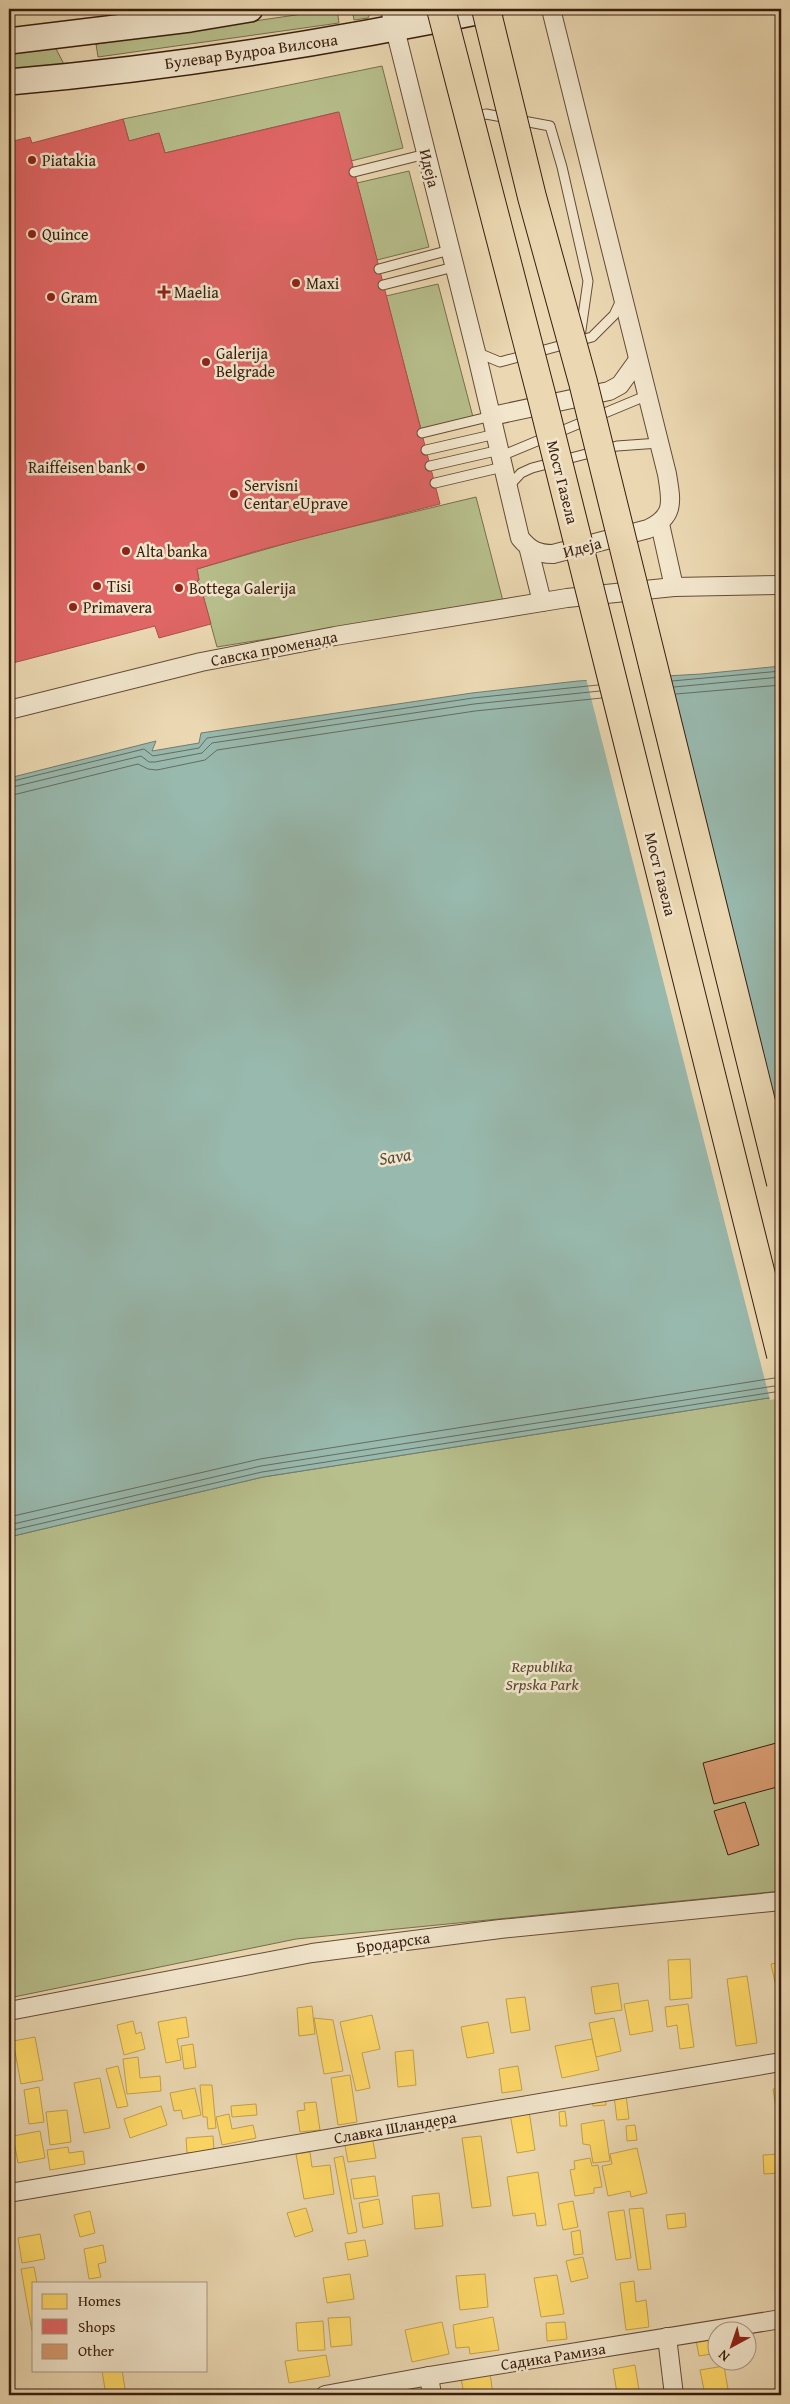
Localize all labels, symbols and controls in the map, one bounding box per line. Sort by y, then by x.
street label: Булевар Вудроа Вилсона [163,27,339,75]
street label: Идеја [414,146,446,190]
place label: Piatakia [42,148,96,172]
marker: Piatakia [26,154,38,166]
place label: Quince [42,222,88,246]
marker: Quince [26,228,38,240]
place label: Maxi [306,271,340,295]
marker: Maxi [290,277,302,289]
place label: Maelia [174,280,219,304]
place label: Gram [61,285,98,309]
marker: Maelia [158,286,170,298]
marker: Gram [45,291,57,303]
place label: Galerija Belgrade [216,341,275,383]
marker: Galerija Belgrade [200,356,212,368]
street label: Мост Газела [541,438,585,527]
place label: Raiffeisen bank [28,455,132,479]
marker: Raiffeisen bank [135,461,147,473]
place label: Servisni Centar eUprave [244,473,348,515]
marker: Servisni Centar eUprave [228,488,240,500]
street label: Идеја [560,530,604,564]
place label: Alta banka [136,539,208,563]
marker: Alta banka [120,545,132,557]
place label: Tisi [107,574,132,598]
place label: Bottega Galerija [189,576,296,600]
marker: Tisi [91,580,103,592]
marker: Bottega Galerija [173,582,185,594]
place label: Primavera [83,595,153,619]
marker: Primavera [67,601,79,613]
street label: Савска променада [209,624,340,672]
street label: Мост Газела [639,830,683,919]
water label: Sava [377,1140,414,1172]
park label: Republika Srpska Park [506,1654,579,1696]
street label: Бродарска [355,1925,432,1959]
street label: Славка Шландера [332,2104,459,2150]
legend [32,2282,208,2372]
text: Homes [78,2290,121,2311]
text: Shops [78,2316,115,2337]
north arrow [708,2322,758,2372]
street label: Садика Рамиза [499,2336,607,2376]
text: Other [78,2340,114,2361]
text: N [713,2345,734,2367]

